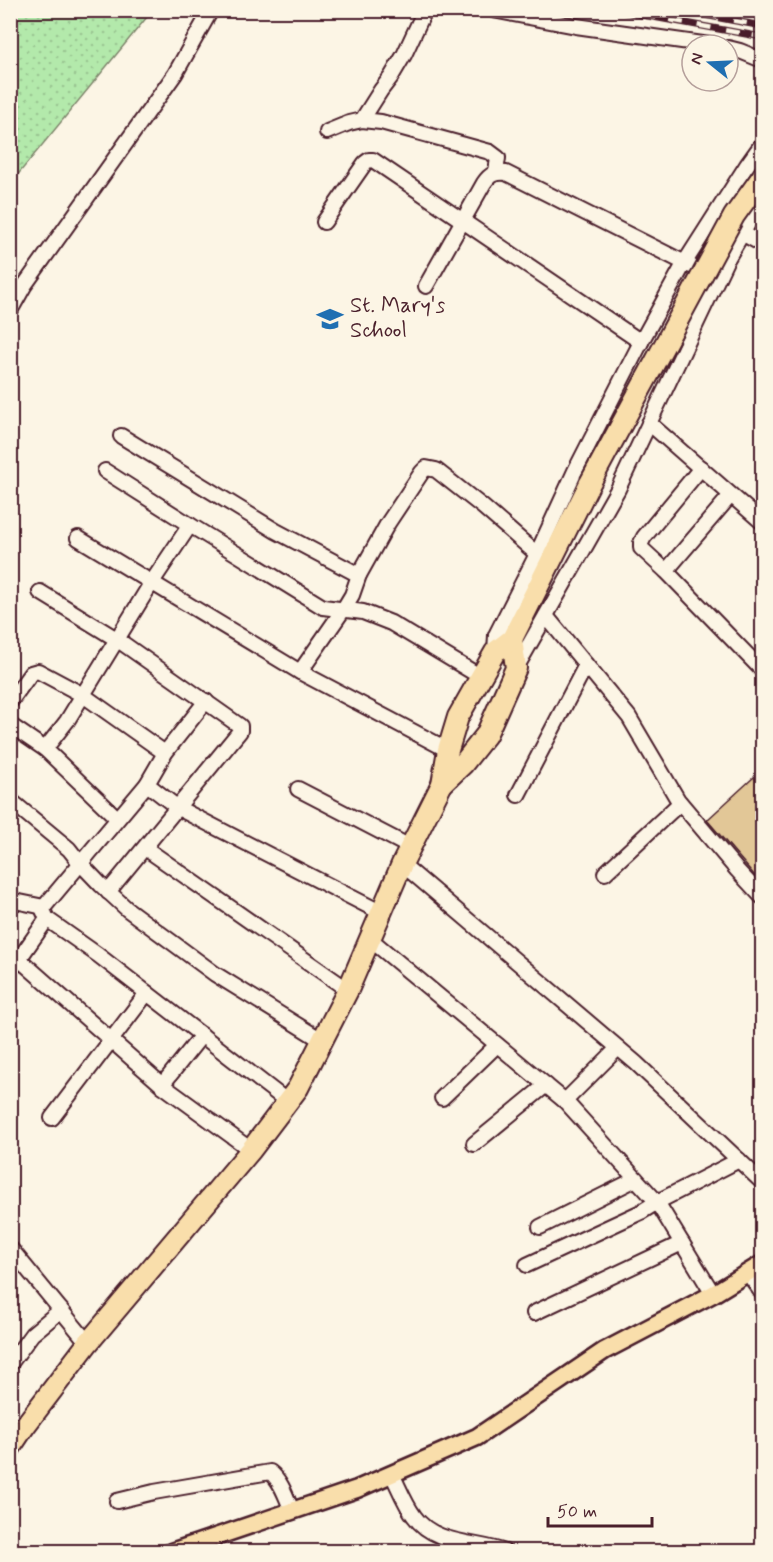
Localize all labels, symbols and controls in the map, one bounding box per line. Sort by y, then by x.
north arrow [680,33,740,93]
text: N [686,51,709,67]
place label: St. Mary's School [350,292,446,345]
school or university icon: St. Mary's School [315,304,345,334]
scale bar [548,1490,652,1528]
text: 50 m [557,1500,597,1524]

